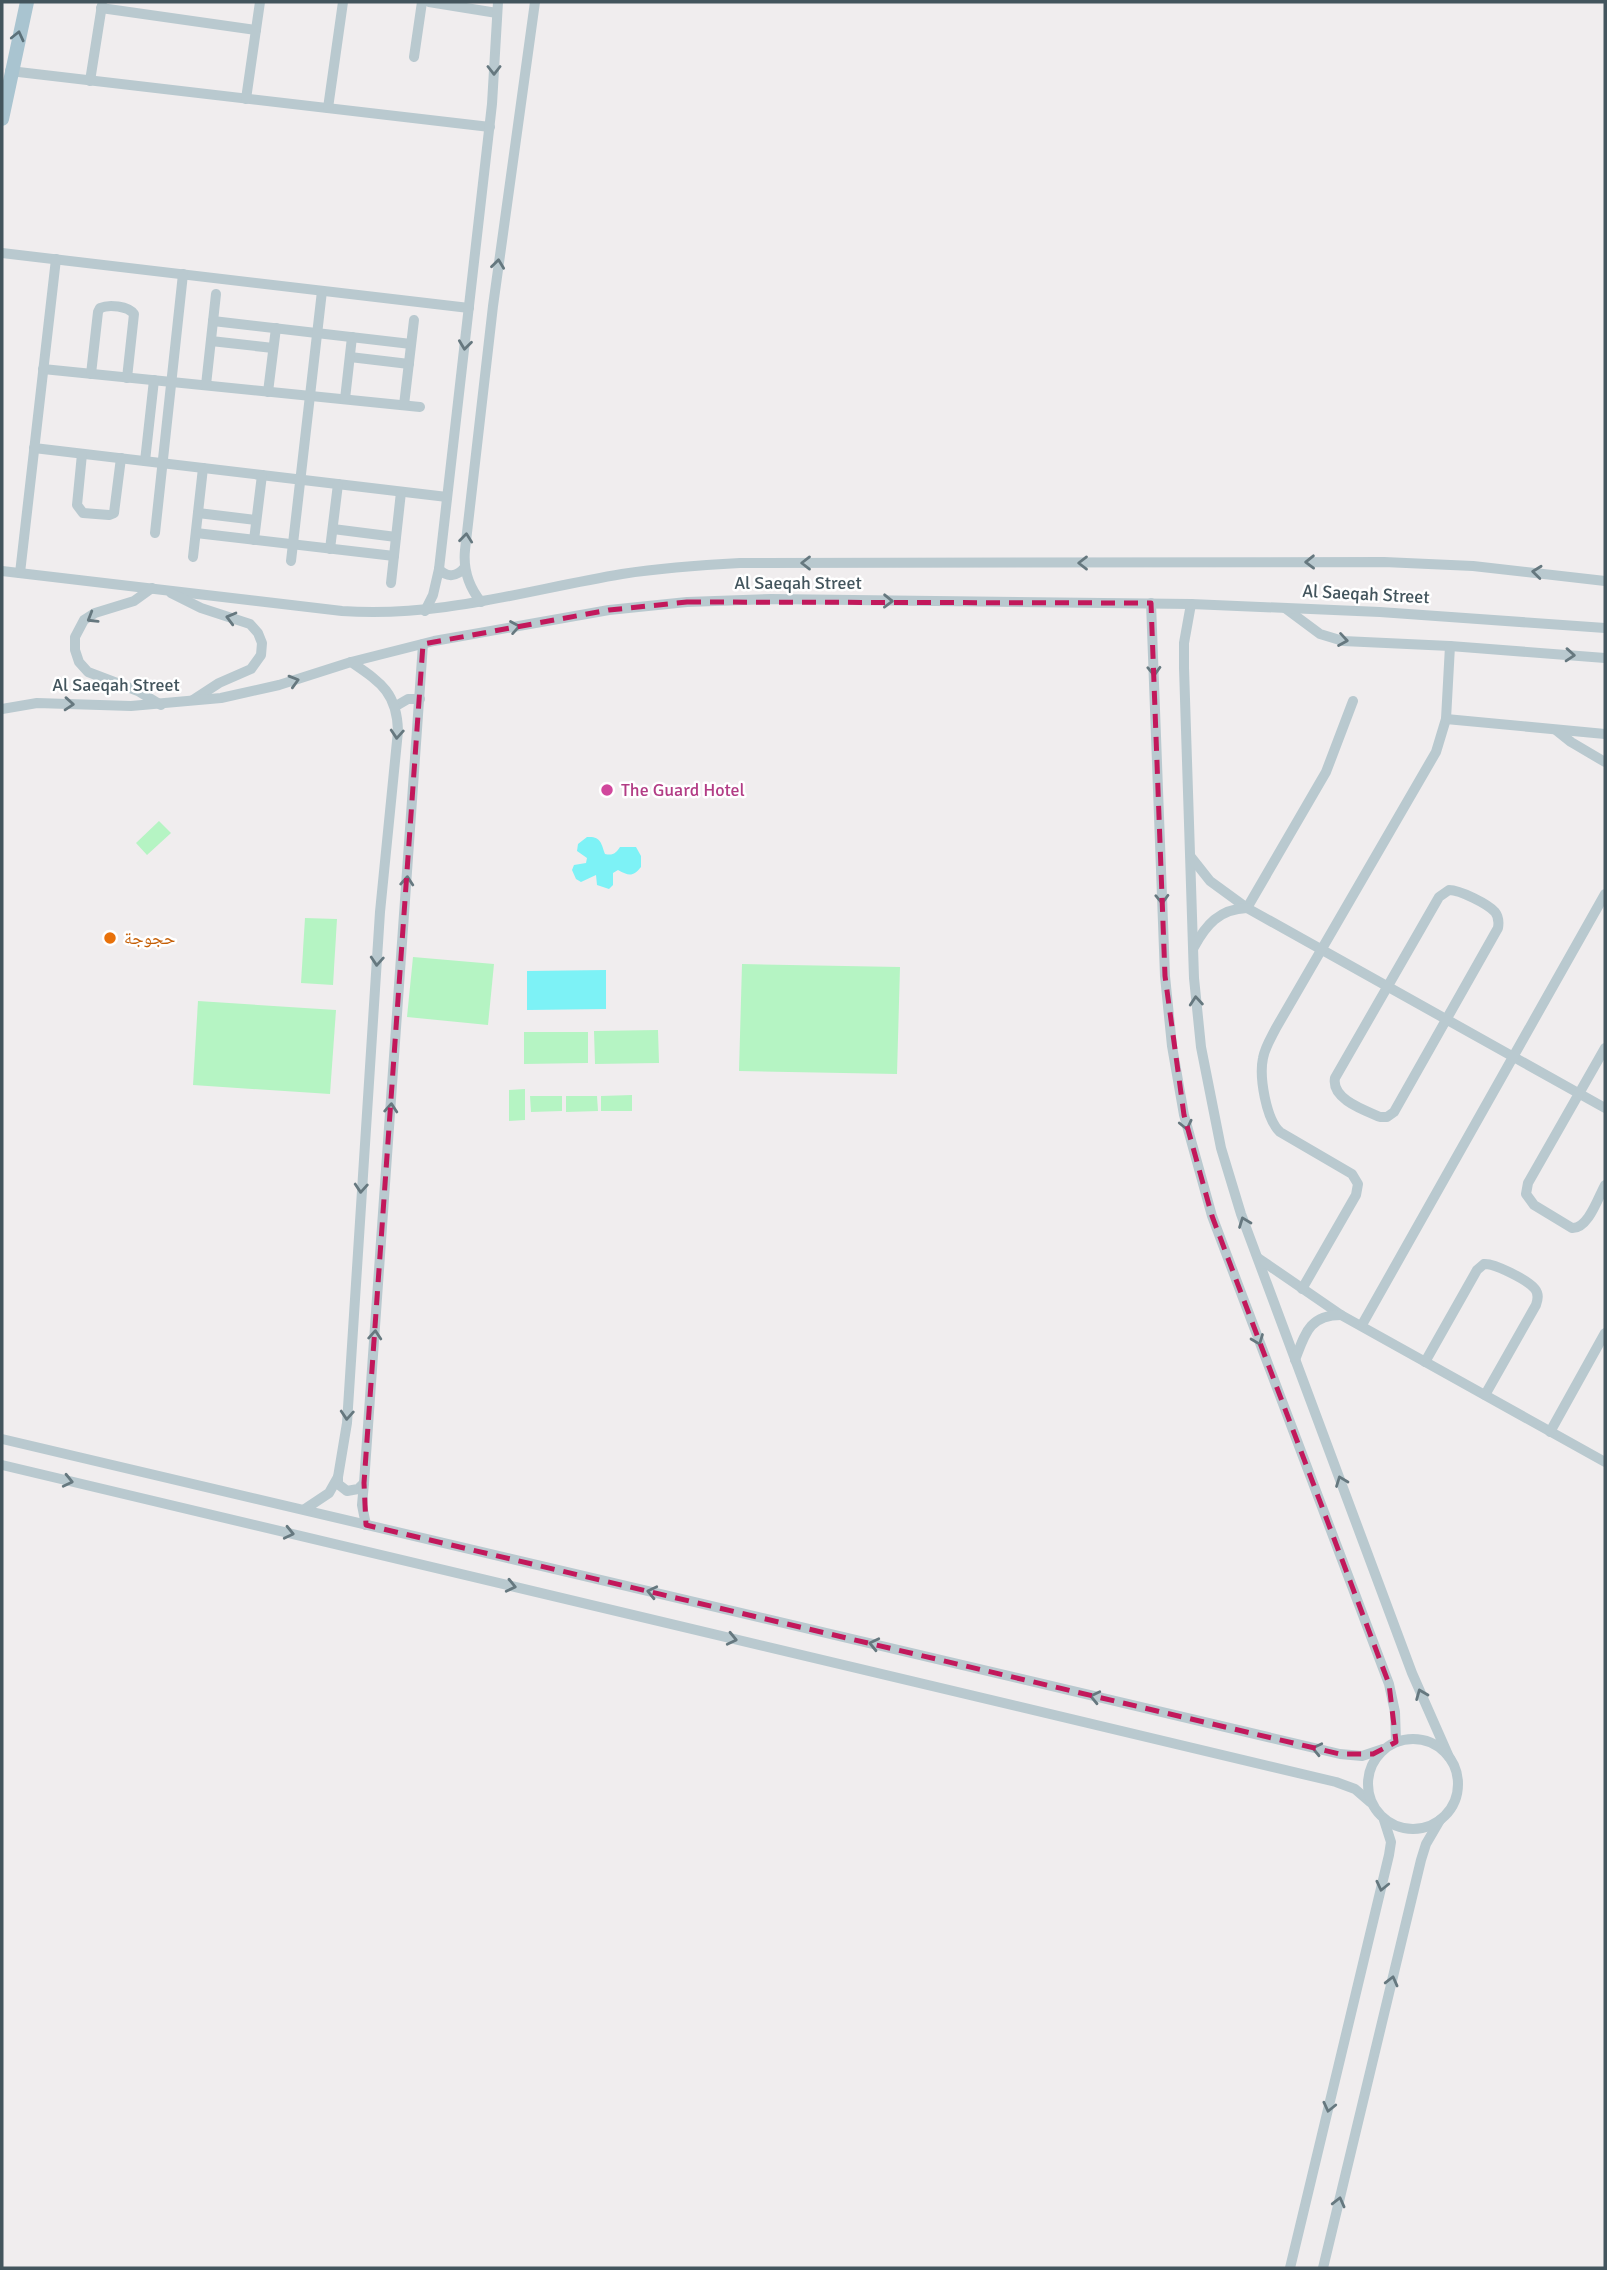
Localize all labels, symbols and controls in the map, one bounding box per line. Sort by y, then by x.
one-way arrow [10,30,24,42]
one-way arrow [486,65,502,76]
one-way arrow [491,258,506,270]
one-way arrow [457,339,472,350]
one-way arrow [458,533,473,544]
one-way arrow [1305,554,1316,569]
one-way arrow [801,555,811,571]
one-way arrow [1077,555,1088,571]
one-way arrow [1532,565,1543,580]
street label: Al Saeqah Street [734,572,862,594]
street label: Al Saeqah Street [1302,580,1430,608]
one-way arrow [883,593,893,609]
one-way arrow [87,609,100,622]
one-way arrow [225,611,237,626]
one-way arrow [509,620,521,635]
one-way arrow [1338,632,1349,647]
one-way arrow [1565,647,1576,662]
one-way arrow [1146,666,1161,677]
street label: Al Saeqah Street [52,674,180,696]
one-way arrow [288,674,300,689]
one-way arrow [64,696,75,711]
one-way arrow [390,729,405,740]
place label: The Guard Hotel [621,779,745,801]
marker: The Guard Hotel [599,782,615,798]
one-way arrow [399,875,414,886]
one-way arrow [1154,894,1170,905]
place label: حجوجة [124,927,175,949]
marker: حجوجة [102,930,118,946]
one-way arrow [369,956,384,967]
one-way arrow [1189,995,1204,1006]
one-way arrow [383,1102,398,1113]
one-way arrow [1178,1119,1192,1131]
one-way arrow [353,1183,368,1194]
one-way arrow [1238,1217,1252,1229]
one-way arrow [367,1329,382,1340]
one-way arrow [1250,1333,1264,1345]
one-way arrow [340,1410,355,1421]
one-way arrow [62,1472,74,1487]
one-way arrow [1335,1476,1349,1488]
one-way arrow [283,1525,295,1539]
one-way arrow [505,1578,517,1592]
one-way arrow [646,1586,658,1600]
one-way arrow [726,1630,738,1645]
one-way arrow [868,1638,880,1653]
one-way arrow [1415,1689,1429,1702]
one-way arrow [1089,1690,1101,1705]
one-way arrow [1311,1742,1323,1757]
one-way arrow [1375,1880,1390,1892]
one-way arrow [1384,1975,1398,1987]
one-way arrow [1323,2101,1337,2113]
one-way arrow [1331,2196,1345,2208]

